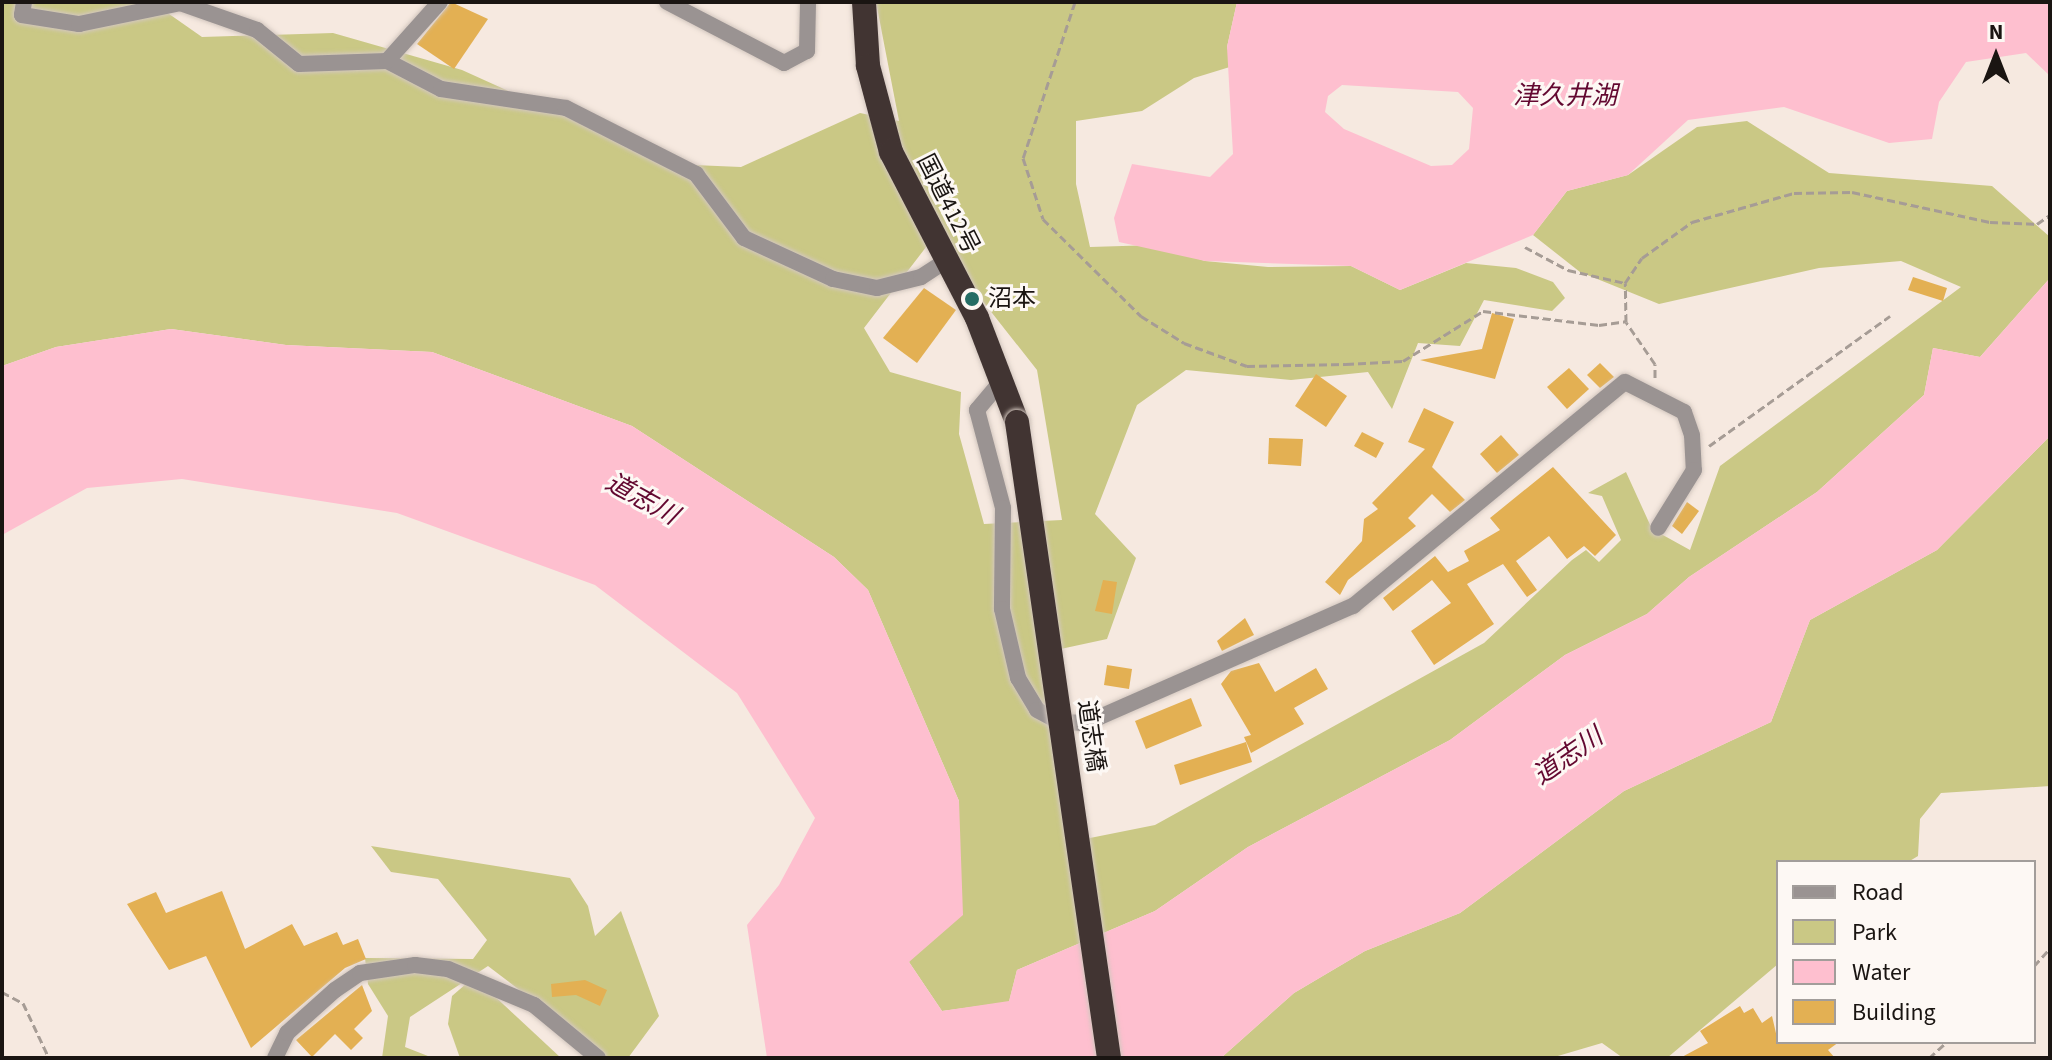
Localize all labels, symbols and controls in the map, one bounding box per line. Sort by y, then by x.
north arrow [1956,16,2036,96]
text: N [1989,16,2003,48]
water label: 津久井湖 [1513,80,1617,112]
street label: 国道412号 [911,149,985,259]
place label: 沼本 [988,285,1036,313]
marker: 沼本 [963,290,981,308]
water label: 道志川 [600,466,684,532]
street label: 道志橋 [1072,698,1110,774]
water label: 道志川 [1527,721,1609,791]
legend [1776,860,2036,1044]
text: Road [1852,875,1904,910]
text: Park [1852,915,1897,950]
text: Water [1852,955,1910,990]
text: Building [1852,995,1936,1030]

